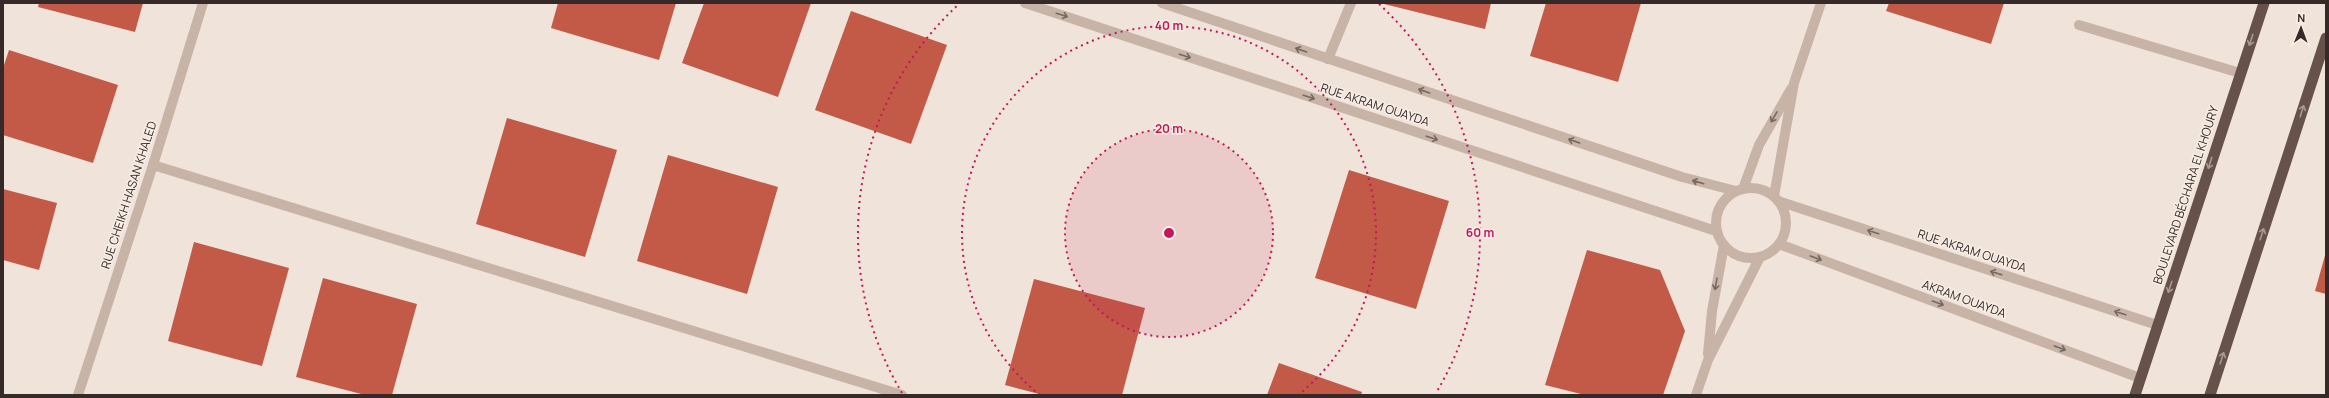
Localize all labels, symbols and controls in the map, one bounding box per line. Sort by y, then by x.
north arrow [2281,8,2321,48]
text: N [2297,10,2305,25]
one-way arrow [1055,12,1068,19]
text: 40 m [1155,17,1183,34]
one-way arrow [2247,34,2255,46]
one-way arrow [1295,46,1308,53]
one-way arrow [1179,53,1192,60]
street label: RUE AKRAM OUAYDA [1319,79,1432,130]
one-way arrow [1418,87,1431,94]
one-way arrow [1302,94,1315,101]
street label: BOULEVARD BÉCHARA EL KHOURY [2149,103,2223,286]
one-way arrow [2299,105,2307,117]
one-way arrow [1770,111,1778,123]
street label: RUE CHEIKH HASAN KHALED [97,119,160,271]
text: 20 m [1155,120,1183,137]
one-way arrow [1426,134,1438,142]
one-way arrow [1569,137,1581,145]
one-way arrow [2206,157,2214,169]
one-way arrow [1691,178,1704,185]
text: 60 m [1466,224,1494,241]
street label: RUE AKRAM OUAYDA [1916,225,2029,276]
centre of rings [1162,226,1176,240]
one-way arrow [1867,228,1880,235]
one-way arrow [2259,228,2266,241]
one-way arrow [1810,254,1822,262]
one-way arrow [1991,268,2003,276]
street label: AKRAM OUAYDA [1920,275,2009,322]
one-way arrow [1712,277,1720,290]
one-way arrow [2165,280,2173,292]
one-way arrow [1931,299,1943,307]
one-way arrow [2114,309,2127,316]
one-way arrow [2053,345,2066,352]
one-way arrow [2219,352,2226,365]

